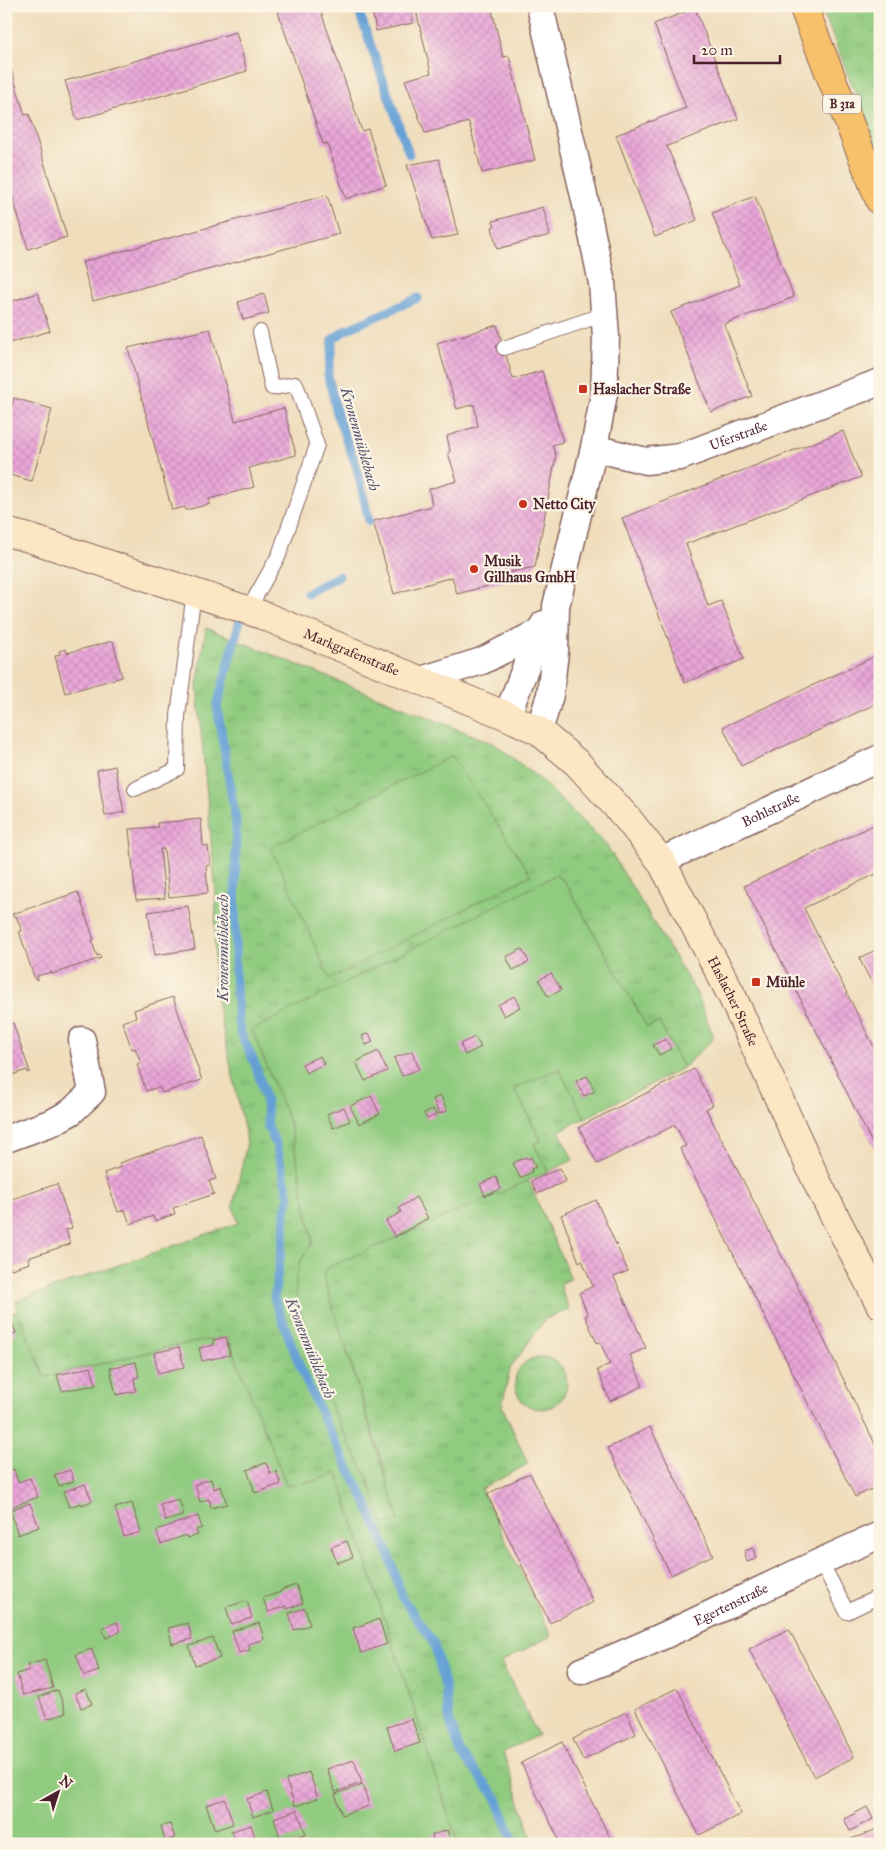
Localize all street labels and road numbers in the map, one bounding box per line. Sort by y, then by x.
road number: B 31a [823,95,861,114]
street label: Uferstraße [707,417,770,454]
street label: Markgrafenstraße [301,625,402,680]
street label: Bohlstraße [739,789,803,831]
street label: Haslacher Straße [704,953,762,1049]
street label: Egertenstraße [691,1580,771,1630]

